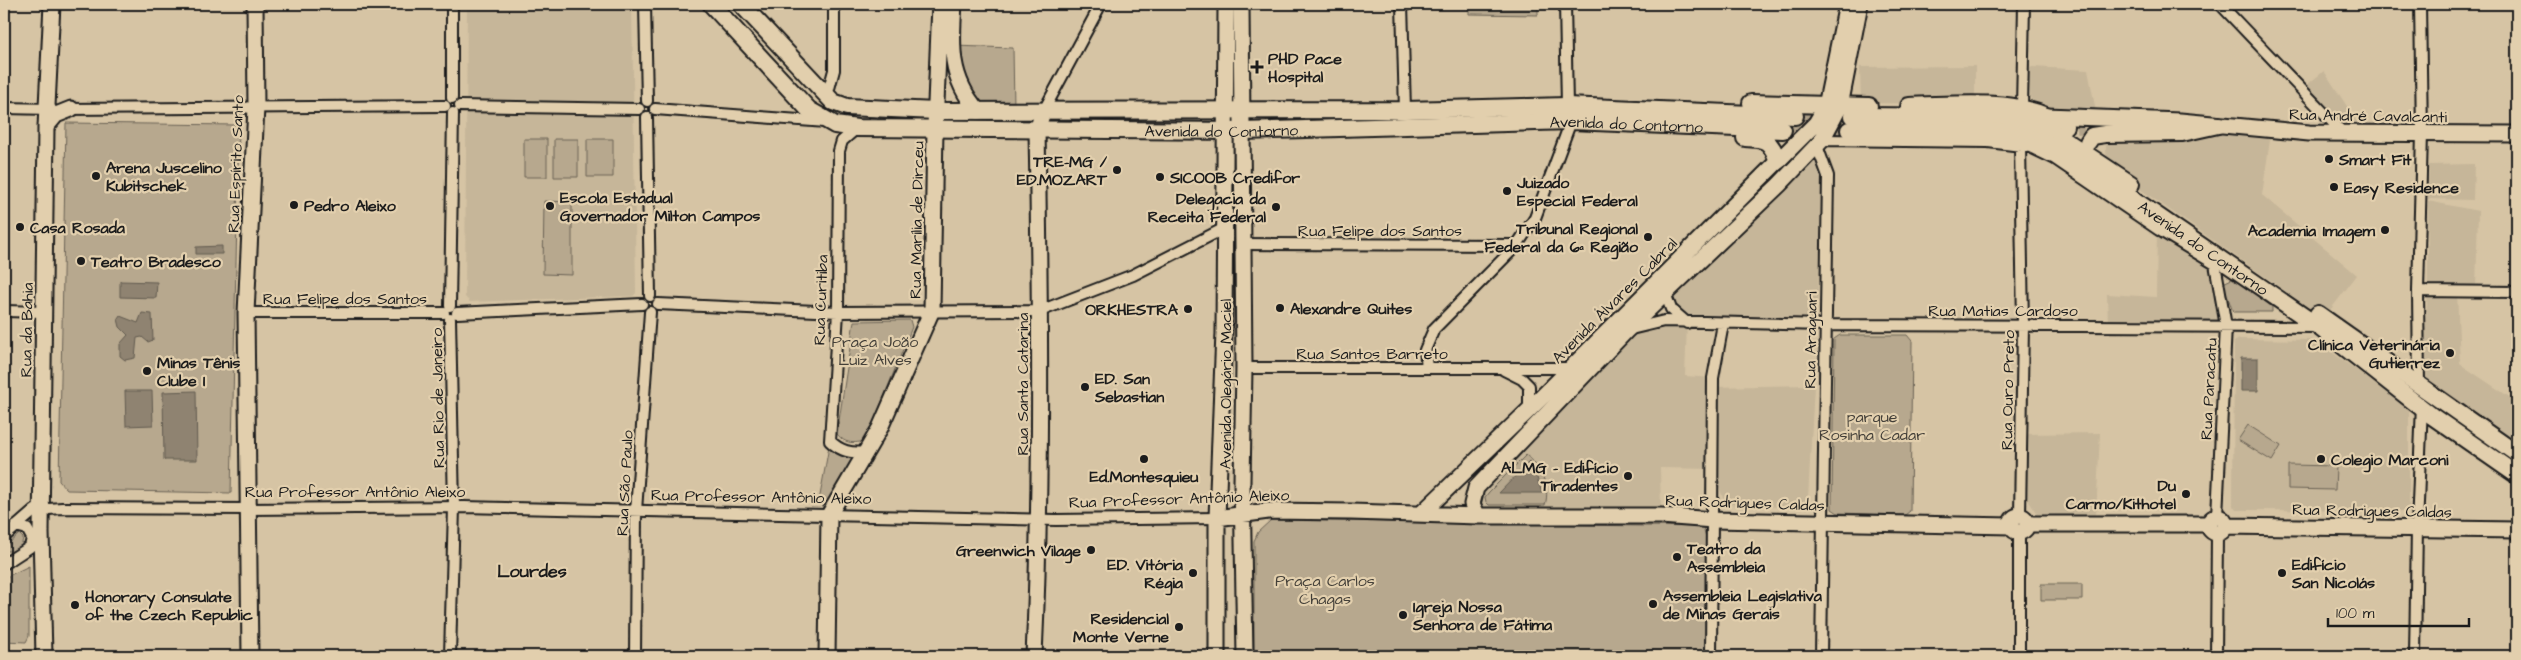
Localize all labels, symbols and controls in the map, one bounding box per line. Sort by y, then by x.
place label: PHD Pace Hospital [1268,48,1342,88]
marker: PHD Pace Hospital [1250,60,1264,74]
street label: Rua Espírito Santo [223,95,249,233]
street label: Rua André Cavalcanti [2289,104,2448,128]
street label: Avenida do Contorno [1549,111,1703,139]
street label: Avenida do Contorno [1145,119,1299,143]
street label: Rua Marília de Dirceu [905,141,929,299]
place label: Smart Fit [2338,149,2412,171]
place label: TRE-MG / ED.MOZART [1017,151,1108,191]
marker: Smart Fit [2323,153,2335,165]
place label: Arena Juscelino Kubitschek [106,157,223,197]
marker: TRE-MG / ED.MOZART [1111,164,1123,176]
place label: SICOOB Credifor [1169,167,1300,189]
marker: Arena Juscelino Kubitschek [90,170,102,182]
marker: SICOOB Credifor [1154,171,1166,183]
place label: Juizado Especial Federal [1516,172,1638,212]
place label: Easy Residence [2344,177,2459,200]
marker: Easy Residence [2328,181,2340,193]
marker: Juizado Especial Federal [1501,185,1513,197]
place label: Escola Estadual Governador Milton Campos [560,187,760,227]
place label: Delegacia da Receita Federal [1148,188,1267,228]
place label: Pedro Aleixo [304,195,397,217]
street label: Avenida do Contorno [2133,196,2273,301]
marker: Pedro Aleixo [288,199,300,211]
marker: Escola Estadual Governador Milton Campos [544,200,556,212]
marker: Delegacia da Receita Federal [1270,201,1282,213]
place label: Casa Rosada [30,217,126,239]
place label: Tribunal Regional Federal da 6ª Região [1484,218,1639,260]
street label: Rua Felipe dos Santos [1298,220,1462,242]
place label: Academia Imagem [2248,220,2376,244]
marker: Casa Rosada [14,221,26,233]
marker: Academia Imagem [2379,224,2391,236]
marker: Tribunal Regional Federal da 6ª Região [1642,231,1654,243]
street label: Avenida Álvares Cabral [1547,233,1682,368]
place label: Teatro Bradesco [90,251,222,273]
street label: Rua Curitiba [808,254,834,346]
marker: Teatro Bradesco [75,255,87,267]
street label: Rua da Bahia [15,282,39,378]
street label: Rua Felipe dos Santos [263,288,427,310]
street label: Rua Araguari [1799,291,1824,389]
place label: Alexandre Quites [1290,298,1412,320]
place label: ORKHESTRA [1085,299,1179,321]
street label: Avenida Olegário Maciel [1215,299,1238,469]
street label: Rua Matias Cardoso [1928,300,2078,322]
marker: Alexandre Quites [1274,302,1286,314]
marker: ORKHESTRA [1182,303,1194,315]
street label: Rua Santa Catarina [1012,313,1034,455]
street label: Rua Rio de Janeiro [426,328,450,468]
street label: Rua Ouro Preto [1996,330,2020,450]
park label: Praça João Luiz Alves [832,331,918,371]
place label: Clínica Veterinária Gutierrez [2308,334,2441,374]
street label: Rua Paracatu [2195,337,2223,441]
street label: Rua Santos Barreto [1296,343,1448,365]
marker: Clínica Veterinária Gutierrez [2444,347,2456,359]
place label: Minas Tênis Clube I [157,352,240,392]
marker: Minas Tênis Clube I [141,365,153,377]
place label: ED. San Sebastian [1094,368,1164,408]
marker: ED. San Sebastian [1079,381,1091,393]
park label: parque Rosinha Cadar [1819,406,1925,446]
street label: Rua São Paulo [611,430,639,537]
place label: Colegio Marconi [2331,449,2449,473]
marker: Ed.Montesquieu [1138,453,1150,465]
marker: Colegio Marconi [2315,453,2327,465]
place label: ALMG - Edifício Tiradentes [1501,457,1619,497]
place label: Ed.Montesquieu [1090,466,1198,488]
marker: ALMG - Edifício Tiradentes [1622,470,1634,482]
place label: Du Carmo/Kithotel [2066,475,2176,515]
street label: Rua Professor Antônio Aleixo [245,481,465,503]
street label: Rua Professor Antônio Aleixo [651,484,871,510]
street label: Rua Professor Antônio Aleixo [1068,484,1290,514]
marker: Du Carmo/Kithotel [2180,488,2192,500]
street label: Rua Rodrigues Caldas [1665,489,1825,518]
street label: Rua Rodrigues Caldas [2292,499,2452,524]
place label: Teatro da Assembleia [1686,538,1766,578]
place label: Greenwich Vilage [956,540,1081,564]
marker: Greenwich Vilage [1085,544,1097,556]
marker: Teatro da Assembleia [1671,551,1683,563]
place label: ED. Vitória Régia [1107,554,1184,596]
place label: Edifício San Nicolás [2291,554,2375,594]
district label: Lourdes [497,559,567,584]
marker: ED. Vitória Régia [1187,567,1199,579]
marker: Edifício San Nicolás [2276,567,2288,579]
park label: Praça Carlos Chagas [1275,570,1375,611]
place label: Assembleia Legislativa de Minas Gerais [1662,585,1823,625]
place label: Honorary Consulate of the Czech Republic [85,586,254,626]
scale bar [2328,595,2470,627]
place label: Igreja Nossa Senhora de Fátima [1412,596,1553,636]
marker: Assembleia Legislativa de Minas Gerais [1647,598,1659,610]
marker: Honorary Consulate of the Czech Republic [69,599,81,611]
text: 100 m [2336,603,2375,624]
place label: Residencial Monte Verne [1073,608,1169,648]
marker: Igreja Nossa Senhora de Fátima [1397,609,1409,621]
marker: Residencial Monte Verne [1173,621,1185,633]

